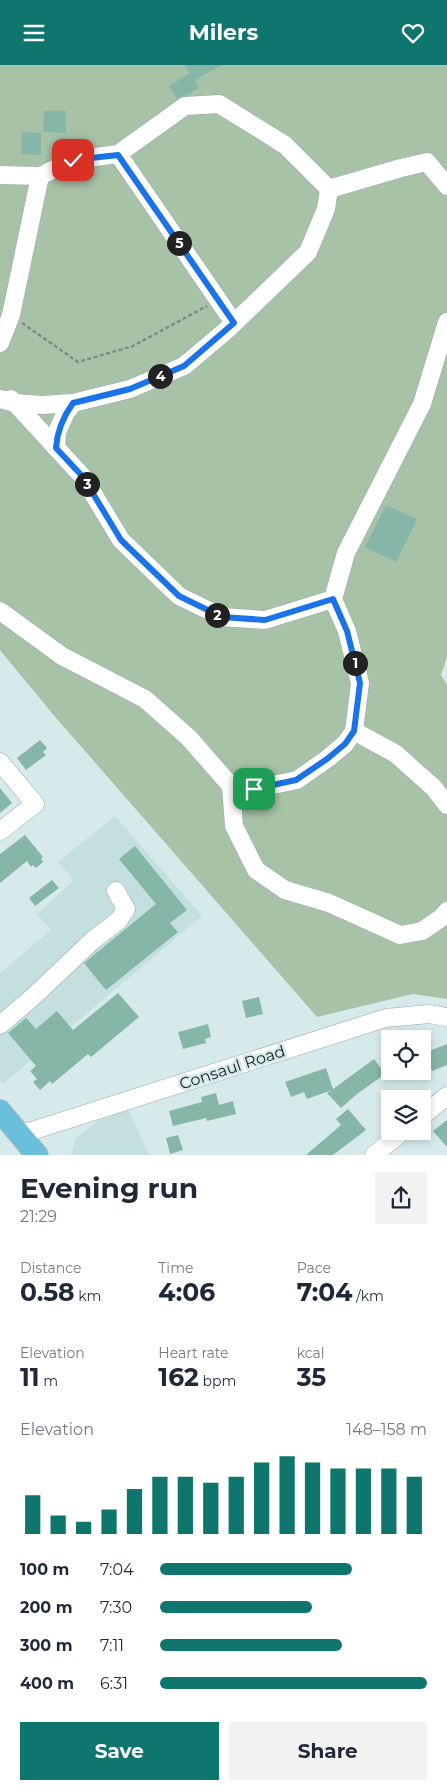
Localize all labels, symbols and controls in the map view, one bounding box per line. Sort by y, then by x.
icon: menu [20,19,48,47]
text: Milers [189,19,258,46]
icon: heart [399,19,427,47]
pin [52,139,94,181]
icon: check [59,146,87,174]
pin: 5 [166,231,192,255]
text: 5 [175,234,184,252]
pin: 4 [148,363,172,389]
text: 4 [156,367,165,385]
pin: 3 [74,471,100,497]
text: 3 [83,475,92,493]
pin: 2 [204,603,230,627]
text: 2 [213,606,222,624]
pin: 1 [342,651,368,675]
text: 1 [353,654,358,672]
pin [233,768,275,810]
icon: arrive [240,775,268,803]
map controls [381,1030,431,1140]
button: locate [381,1030,431,1080]
street label: Consaul Road [177,1041,287,1094]
button: layers [381,1090,431,1140]
text: Evening run [20,1171,198,1205]
button: share [375,1172,427,1224]
text: 21:29 [20,1207,57,1226]
text: Distance [20,1259,82,1277]
text: Time [158,1259,193,1277]
text: Pace [297,1259,331,1277]
text: 0.58 [20,1277,75,1307]
text: 4:06 [158,1277,215,1307]
text: 7:04 [297,1277,352,1307]
text: km [75,1287,101,1305]
text: /km [352,1287,384,1305]
text: Elevation [20,1344,85,1362]
text: Heart rate [158,1344,229,1362]
text: kcal [297,1344,325,1362]
text: 11 [20,1362,40,1392]
text: 162 [158,1362,199,1392]
text: 35 [297,1362,326,1392]
text: m [40,1372,58,1390]
text: bpm [199,1372,236,1390]
text: Elevation [20,1420,94,1439]
text: 148–158 m [346,1420,427,1439]
text: 100 m [20,1560,69,1579]
text: 7:04 [100,1560,134,1579]
text: 200 m [20,1598,72,1617]
text: 7:30 [100,1598,132,1617]
text: 300 m [20,1636,73,1655]
text: 7:11 [100,1636,124,1655]
text: 400 m [20,1674,74,1693]
text: 6:31 [100,1674,128,1693]
button: Save [20,1722,219,1780]
button: Share [229,1722,427,1780]

